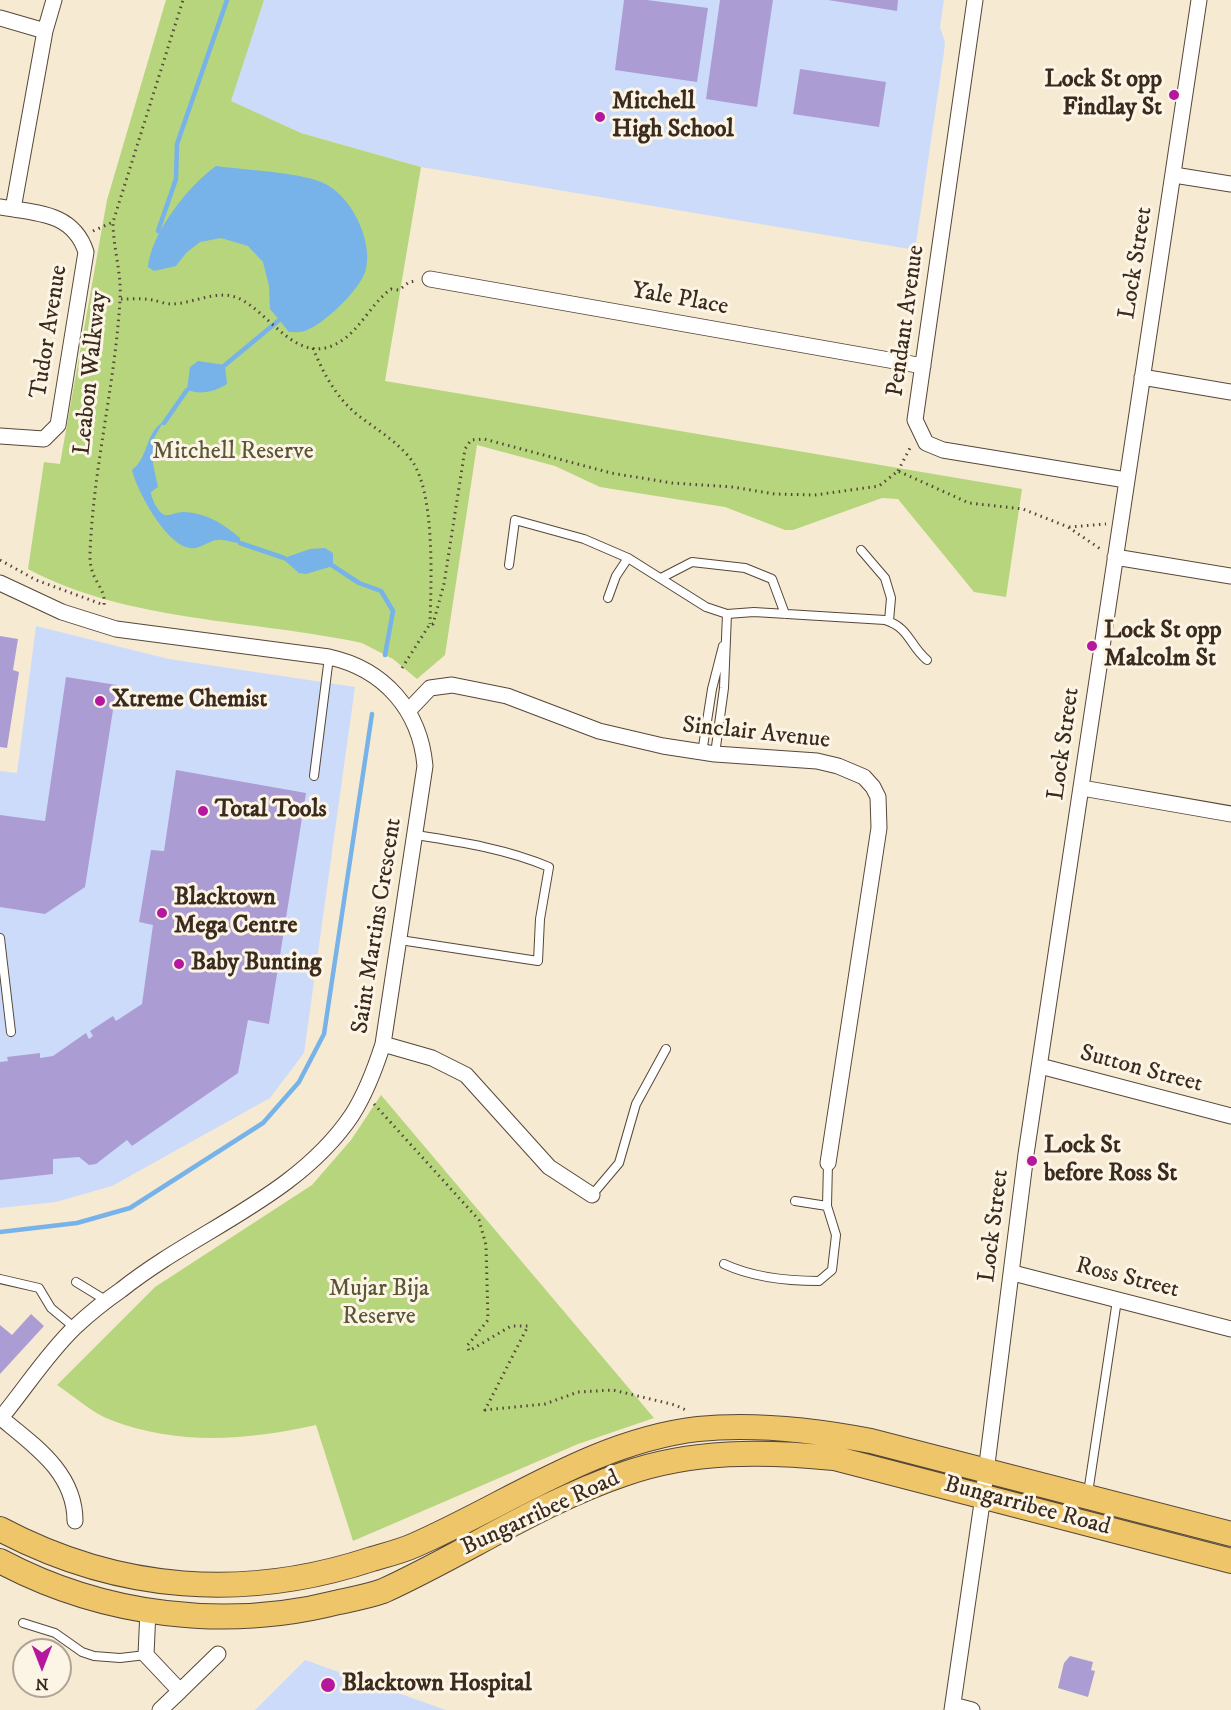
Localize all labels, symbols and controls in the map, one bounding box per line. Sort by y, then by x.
place label: Lock St opp Findlay St [1044,67,1162,123]
marker: Lock St opp Findlay St [1167,88,1181,102]
place label: Mitchell High School [612,89,734,145]
marker: Mitchell High School [593,110,607,124]
street label: Lock Street [1114,205,1160,321]
street label: Pendant Avenue [882,243,932,399]
street label: Tudor Avenue [25,263,75,401]
street label: Yale Place [629,277,731,323]
street label: Leabon Walkway [69,290,115,456]
park label: Mitchell Reserve [152,439,314,467]
place label: Lock St opp Malcolm St [1104,618,1222,674]
marker: Lock St opp Malcolm St [1085,639,1099,653]
street label: Lock Street [1043,686,1087,802]
place label: Xtreme Chemist [112,687,267,715]
marker: Xtreme Chemist [93,694,107,708]
street label: Sinclair Avenue [681,712,831,756]
place label: Total Tools [215,797,327,825]
marker: Total Tools [196,804,210,818]
street label: Saint Martins Crescent [347,816,409,1036]
place label: Blacktown Mega Centre [174,885,297,941]
marker: Blacktown Mega Centre [155,906,169,920]
place label: Baby Bunting [191,950,321,978]
marker: Baby Bunting [172,957,186,971]
street label: Sutton Street [1077,1040,1205,1100]
place label: Lock St before Ross St [1044,1133,1177,1189]
marker: Lock St before Ross St [1025,1154,1039,1168]
street label: Lock Street [974,1168,1016,1284]
street label: Ross Street [1072,1252,1182,1306]
park label: Mujar Bija Reserve [329,1276,429,1332]
street label: Bungarribee Road [457,1465,625,1563]
street label: Bungarribee Road [941,1471,1113,1543]
north arrow [12,1638,72,1698]
place label: Blacktown Hospital [342,1671,532,1699]
text: N [35,1674,49,1694]
marker: Blacktown Hospital [319,1676,337,1694]

